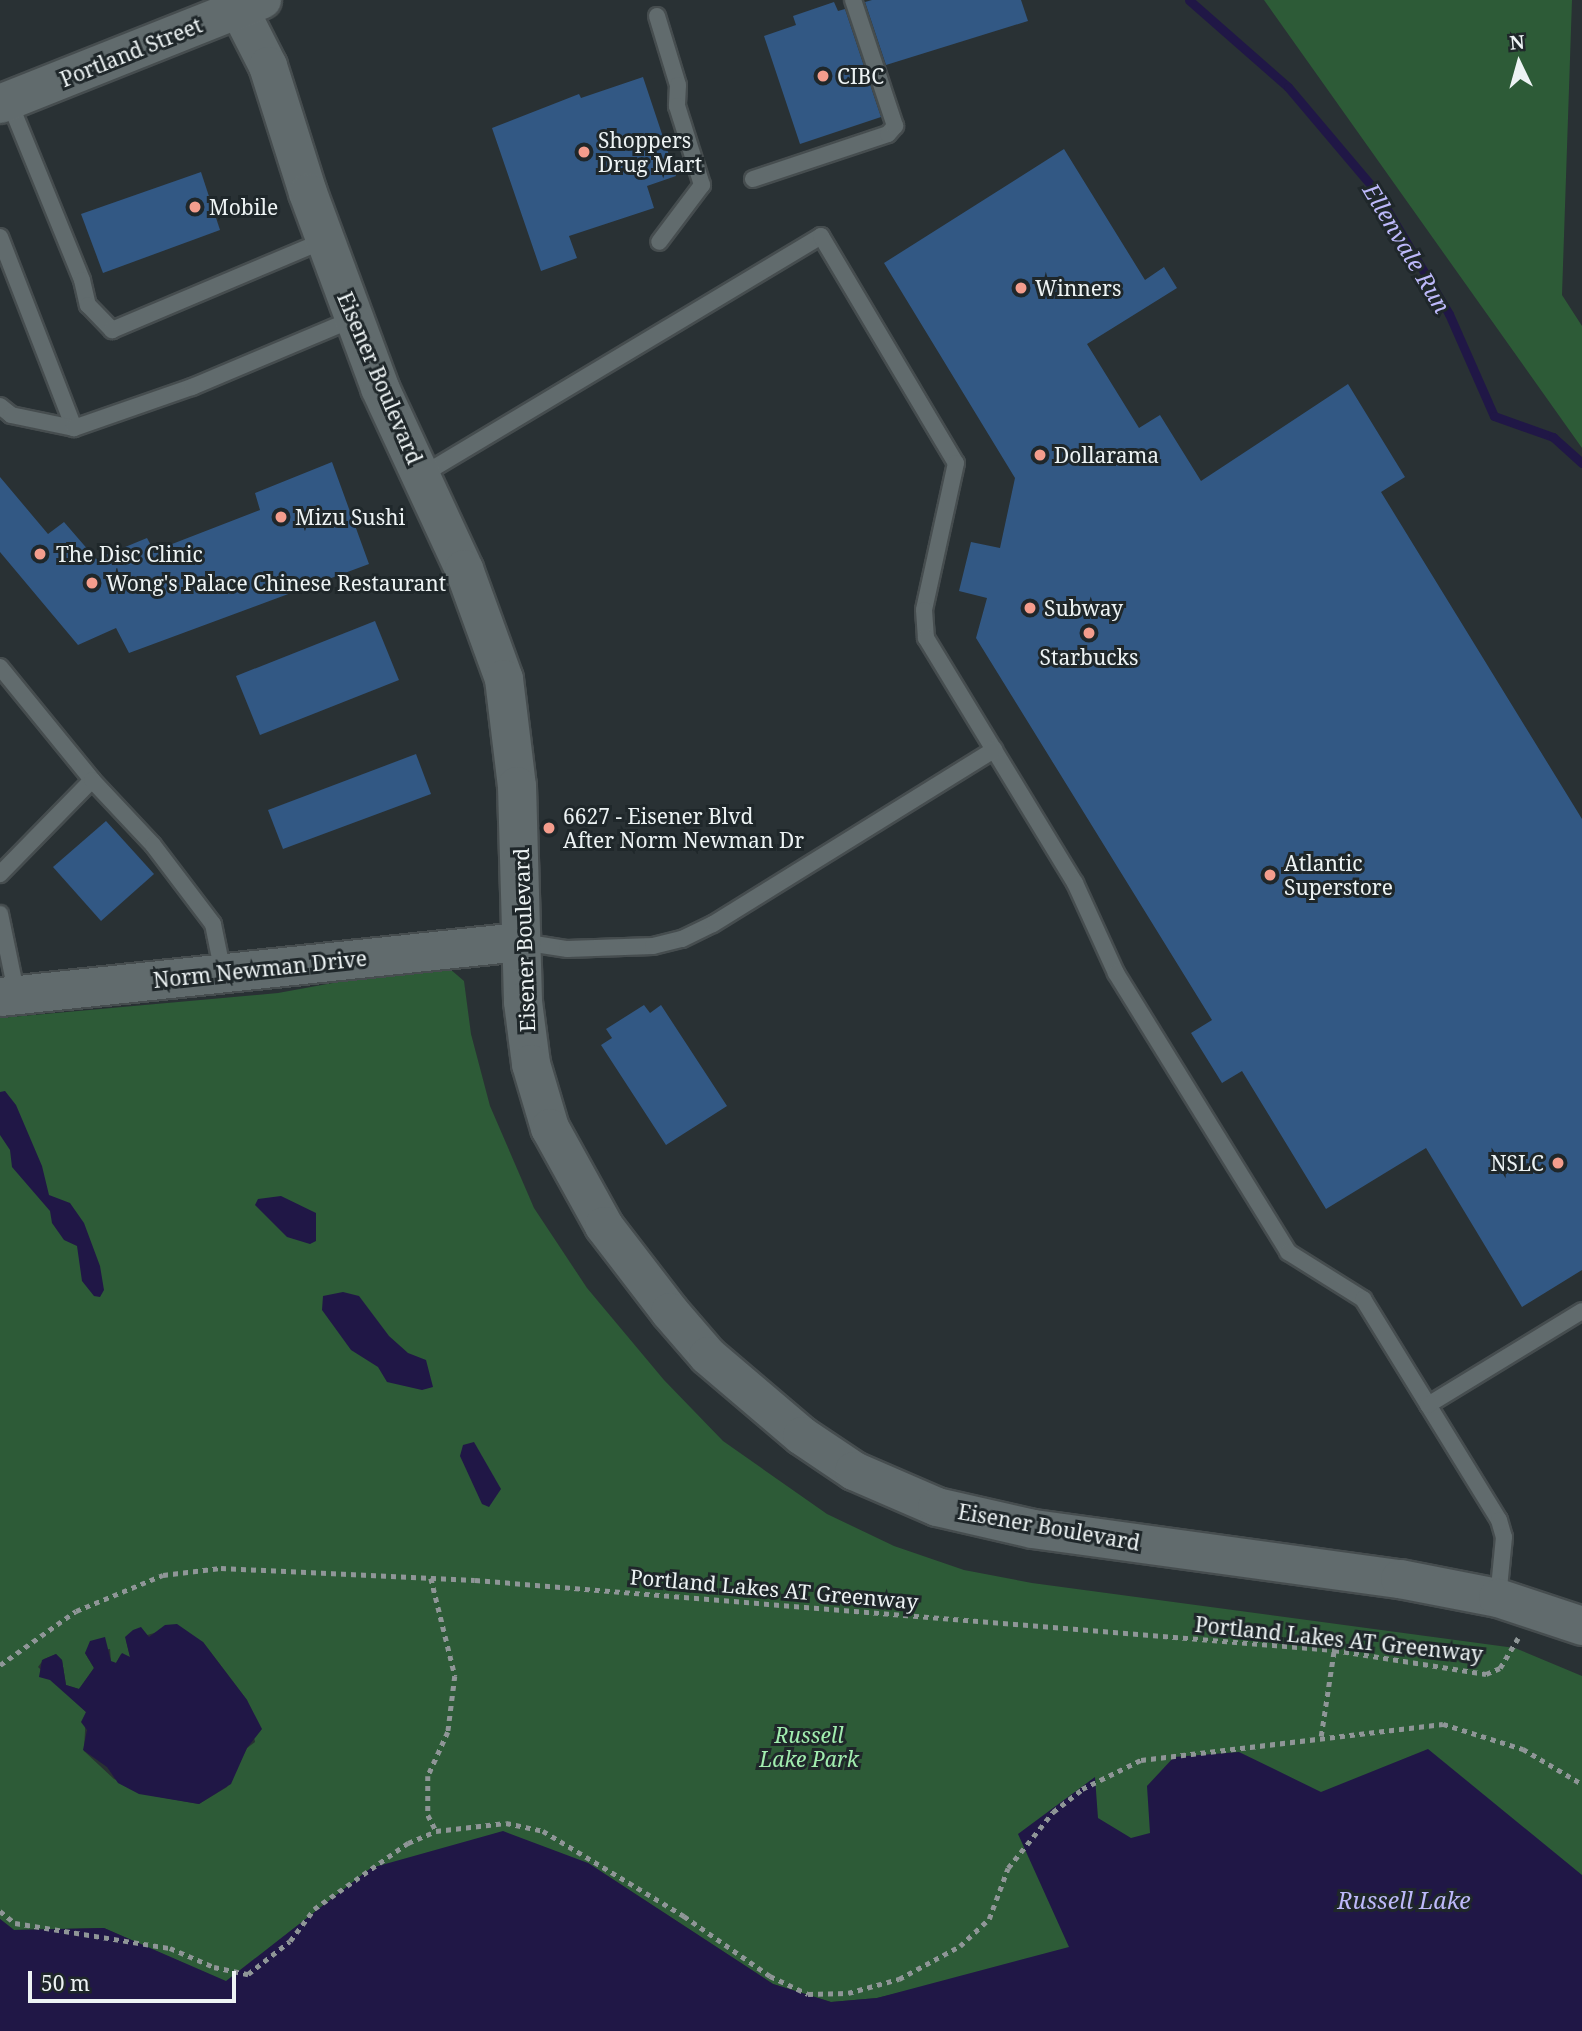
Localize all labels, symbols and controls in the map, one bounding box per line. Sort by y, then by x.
street label: Portland Street [56,12,206,92]
north arrow [1484,28,1554,98]
text: N [1509,28,1526,56]
place label: CIBC [837,63,884,89]
marker: CIBC [815,68,831,84]
place label: Shoppers Drug Mart [598,127,702,177]
marker: Shoppers Drug Mart [576,144,592,160]
water label: Ellenvale Run [1358,178,1456,318]
place label: Mobile [209,194,278,220]
marker: Mobile [187,199,203,215]
place label: Winners [1035,275,1121,301]
marker: Winners [1013,280,1029,296]
street label: Eisener Boulevard [332,288,428,468]
place label: Dollarama [1054,442,1159,468]
marker: Dollarama [1032,447,1048,463]
place label: Mizu Sushi [295,504,405,530]
marker: Mizu Sushi [273,509,289,525]
place label: The Disc Clinic [56,541,203,567]
marker: The Disc Clinic [30,544,50,564]
place label: Wong's Palace Chinese Restaurant [106,570,446,596]
marker: Wong's Palace Chinese Restaurant [84,575,100,591]
place label: Subway [1044,595,1123,621]
marker: Subway [1022,600,1038,616]
marker: Starbucks [1081,625,1097,641]
place label: Starbucks [1040,644,1138,670]
place label: 6627 - Eisener Blvd After Norm Newman Dr [563,803,804,853]
marker: 6627 - Eisener Blvd After Norm Newman Dr [541,820,557,836]
street label: Eisener Boulevard [508,847,540,1033]
place label: Atlantic Superstore [1284,850,1393,900]
marker: Atlantic Superstore [1262,867,1278,883]
street label: Norm Newman Drive [152,945,368,993]
place label: NSLC [1491,1150,1544,1176]
marker: NSLC [1550,1155,1566,1171]
street label: Eisener Boulevard [956,1499,1142,1555]
street label: Portland Lakes AT Greenway [629,1564,919,1614]
street label: Portland Lakes AT Greenway [1194,1611,1484,1667]
park label: Russell Lake Park [759,1722,859,1772]
water label: Russell Lake [1337,1886,1471,1914]
scale bar [32,1958,240,2002]
text: 50 m [41,1969,90,1997]

